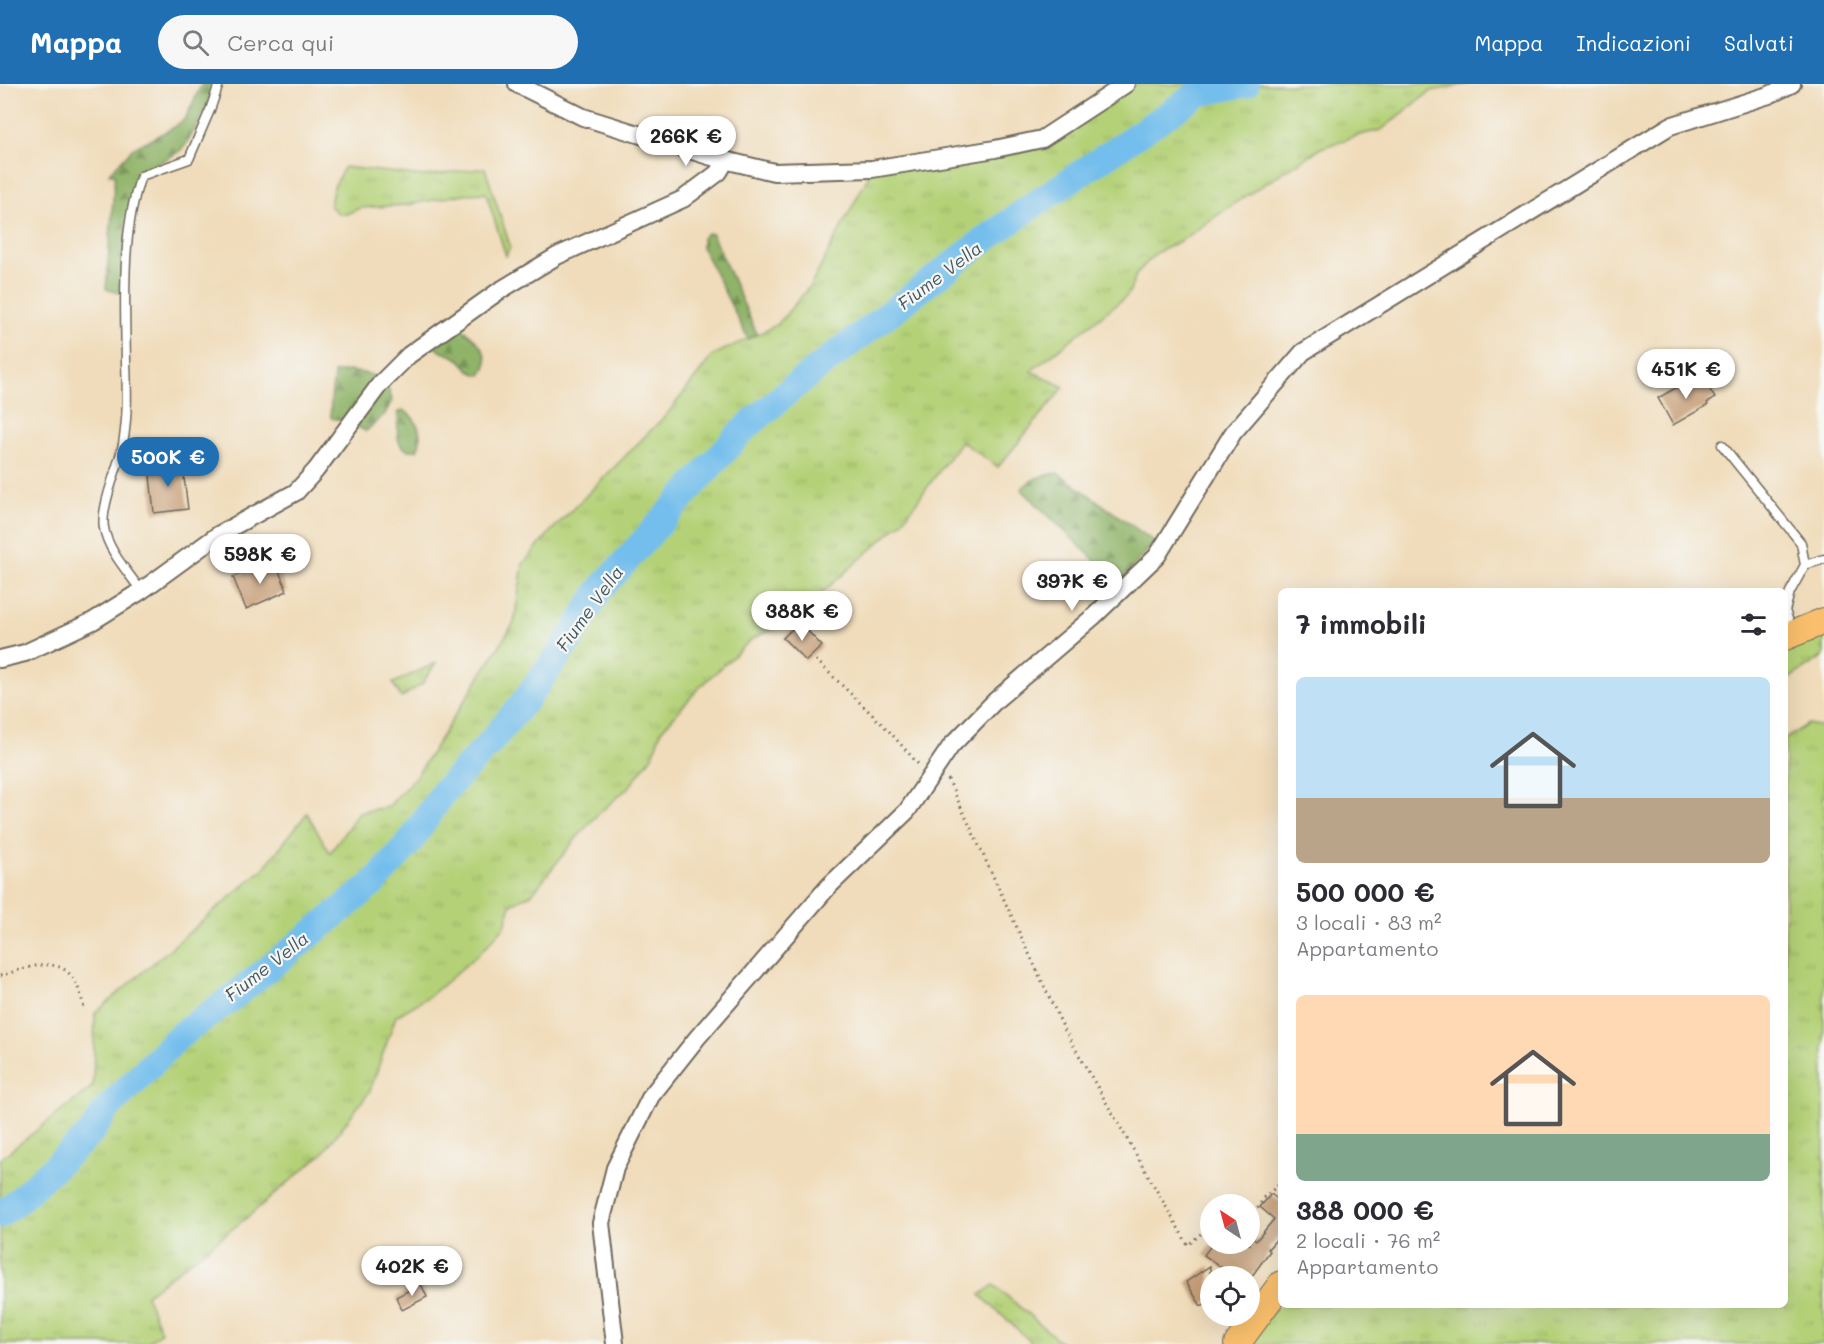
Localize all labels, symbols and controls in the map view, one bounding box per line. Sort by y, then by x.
search box [158,15,578,69]
text: Mappa [30,24,122,60]
icon: search [179,26,212,59]
text: Cerca qui [227,28,334,57]
text: Mappa [1475,29,1543,56]
text: Indicazioni [1576,29,1691,56]
text: Salvati [1724,29,1794,56]
pin: 266K € [637,116,735,167]
text: 266K € [650,122,722,148]
water label: Fiume Vella [892,235,987,315]
pin: 451K € [1637,349,1735,400]
text: 451K € [1651,355,1721,381]
pin: 500K € [119,437,217,488]
text: 500K € [131,443,205,469]
pin: 598K € [211,534,309,585]
text: 598K € [224,540,296,566]
water label: Fiume Vella [550,561,628,656]
pin: 397K € [1023,561,1121,612]
text: 397K € [1036,567,1108,593]
pin: 388K € [753,591,851,642]
text: 388K € [765,597,839,623]
text: 7 immobili [1296,607,1427,641]
icon: filters [1737,608,1770,641]
icon: home [1479,716,1587,824]
text: 500 000 € [1296,875,1435,909]
text: 3 locali · 83 m² [1296,909,1442,935]
water label: Fiume Vella [220,926,313,1006]
text: Appartamento [1296,935,1438,961]
icon: home [1479,1034,1587,1142]
text: 388 000 € [1296,1193,1434,1227]
north arrow [1200,1194,1260,1254]
map controls [1200,1194,1260,1326]
text: 2 locali · 76 m² [1296,1227,1440,1253]
pin: 402K € [363,1246,461,1297]
text: 402K € [375,1252,449,1278]
text: Appartamento [1296,1253,1438,1279]
button: locate [1200,1266,1260,1326]

